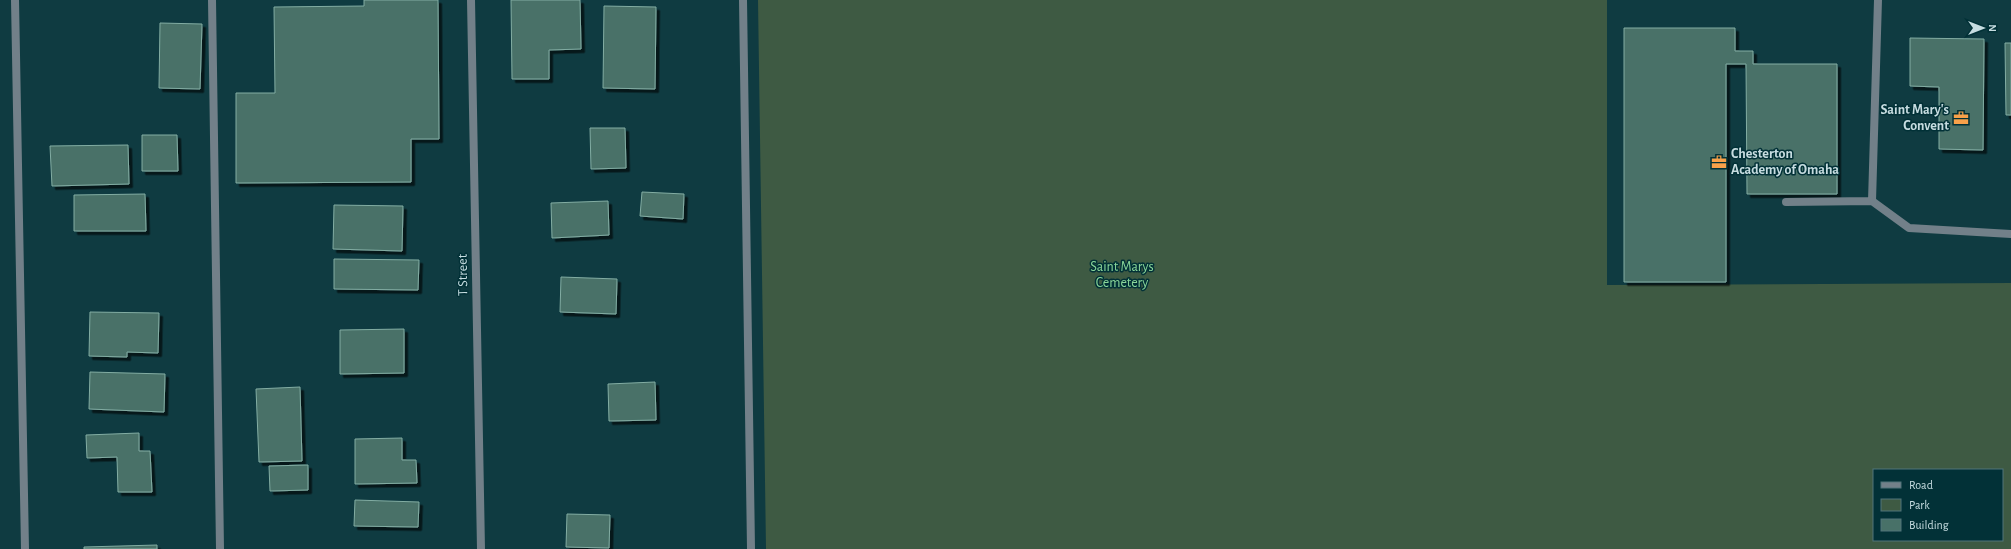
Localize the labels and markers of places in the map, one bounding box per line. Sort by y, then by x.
place label: Saint Mary's Convent [1881,103,1949,133]
office icon: Saint Mary's Convent [1952,109,1970,127]
place label: Chesterton Academy of Omaha [1731,147,1839,177]
office icon: Chesterton Academy of Omaha [1710,153,1728,171]

